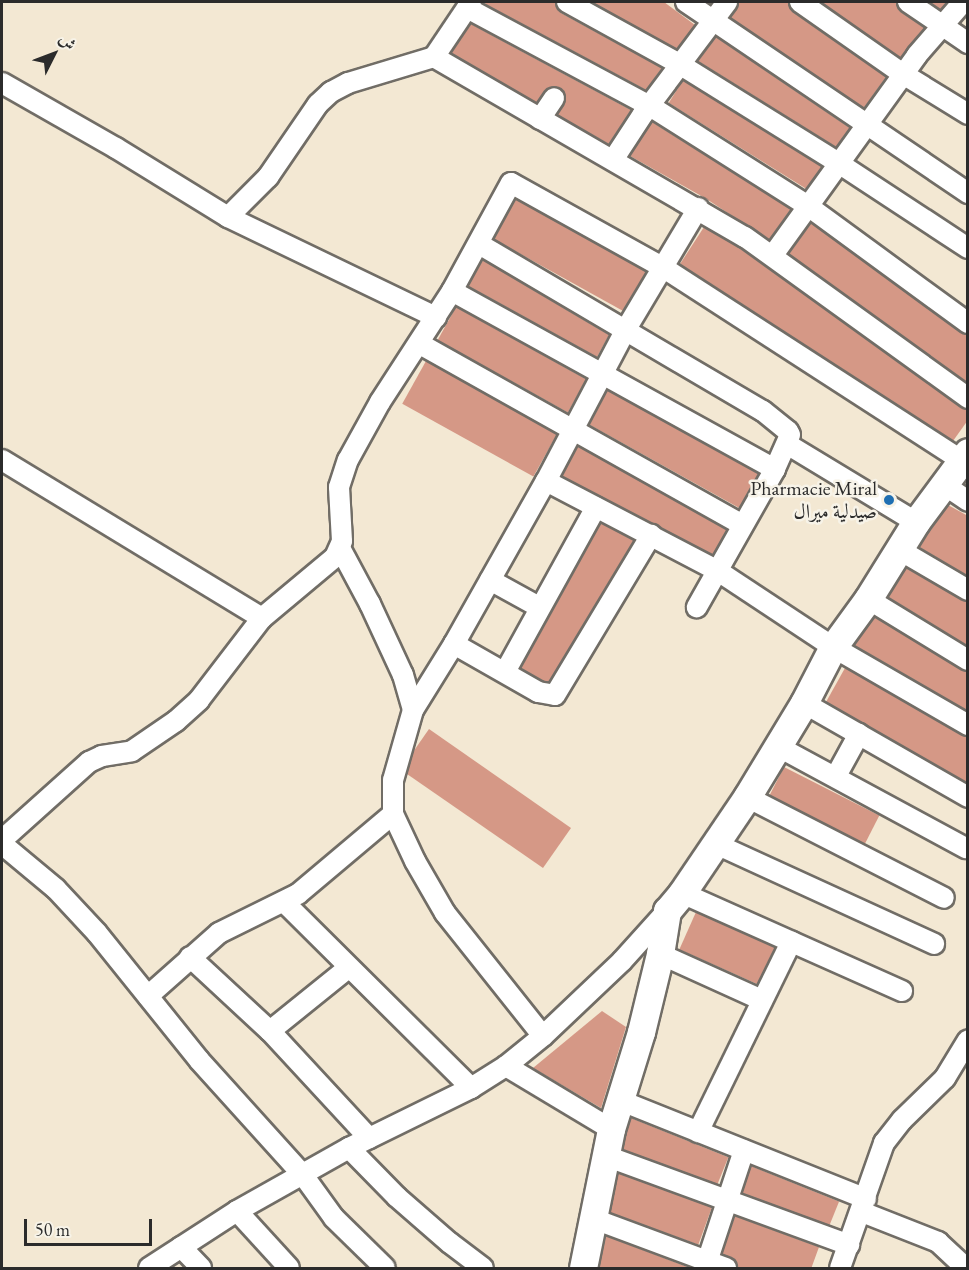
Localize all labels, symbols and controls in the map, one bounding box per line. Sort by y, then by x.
north arrow [24,24,84,84]
text: ش [55,29,81,55]
place label: Pharmacie Miral صيدلية ميرال [750,476,877,523]
marker: Pharmacie Miral صيدلية ميرال [882,493,896,507]
scale bar [27,1207,154,1245]
text: 50 m [35,1218,70,1241]

